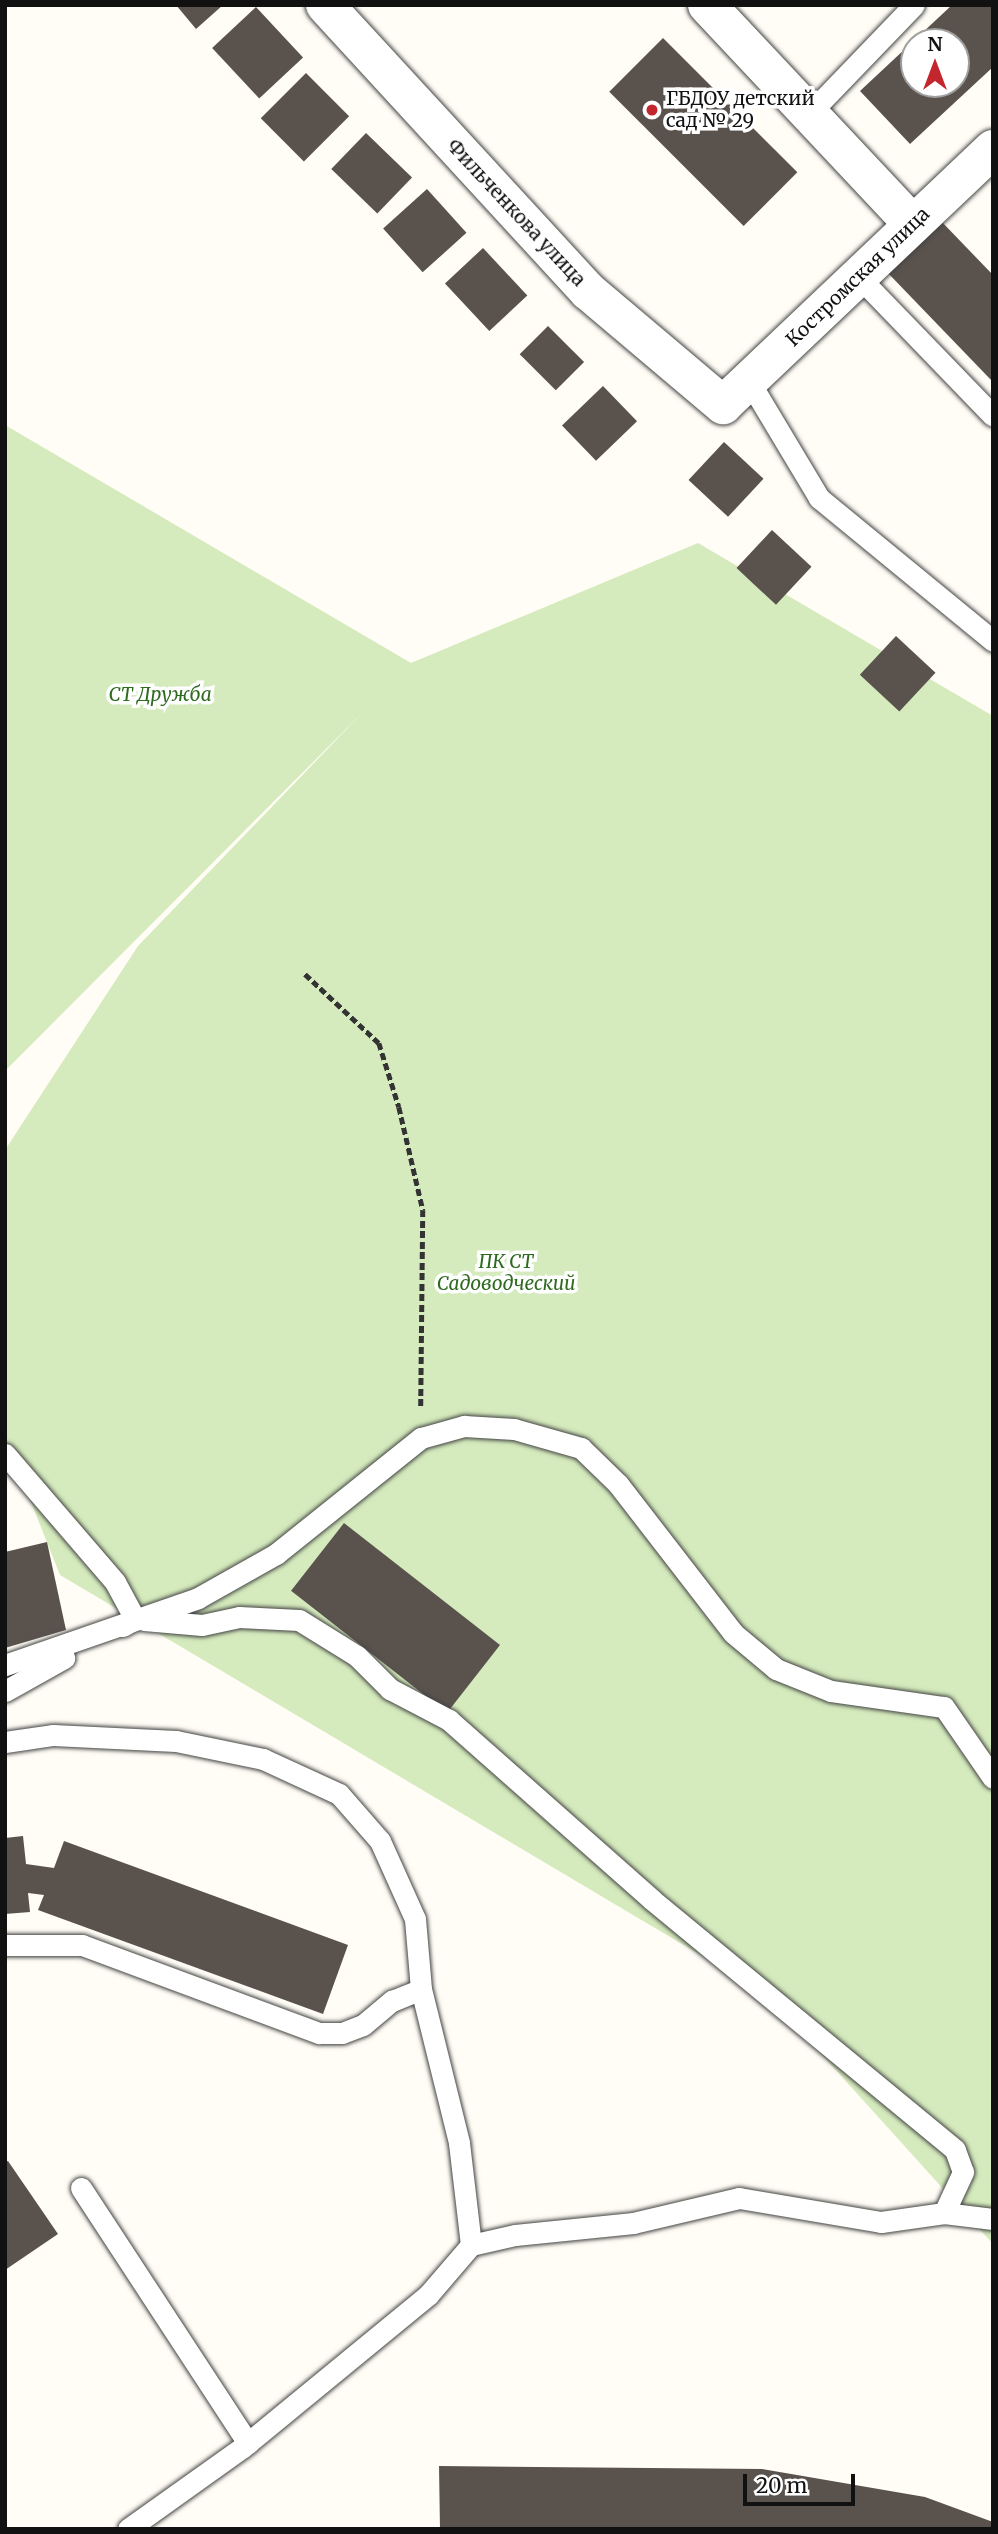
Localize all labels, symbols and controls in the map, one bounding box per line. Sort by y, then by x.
north arrow [900,28,970,98]
text: N [927,32,943,56]
place label: ГБДОУ детский сад № 29 [666,88,815,132]
marker: ГБДОУ детский сад № 29 [644,102,660,118]
street label: Фильченкова улица [442,135,590,291]
street label: Костромская улица [782,203,934,351]
park label: СТ Дружба [108,684,212,706]
park label: ПК СТ Садоводческий [437,1251,575,1295]
scale bar [746,2460,858,2504]
text: 20 m [756,2472,807,2499]

